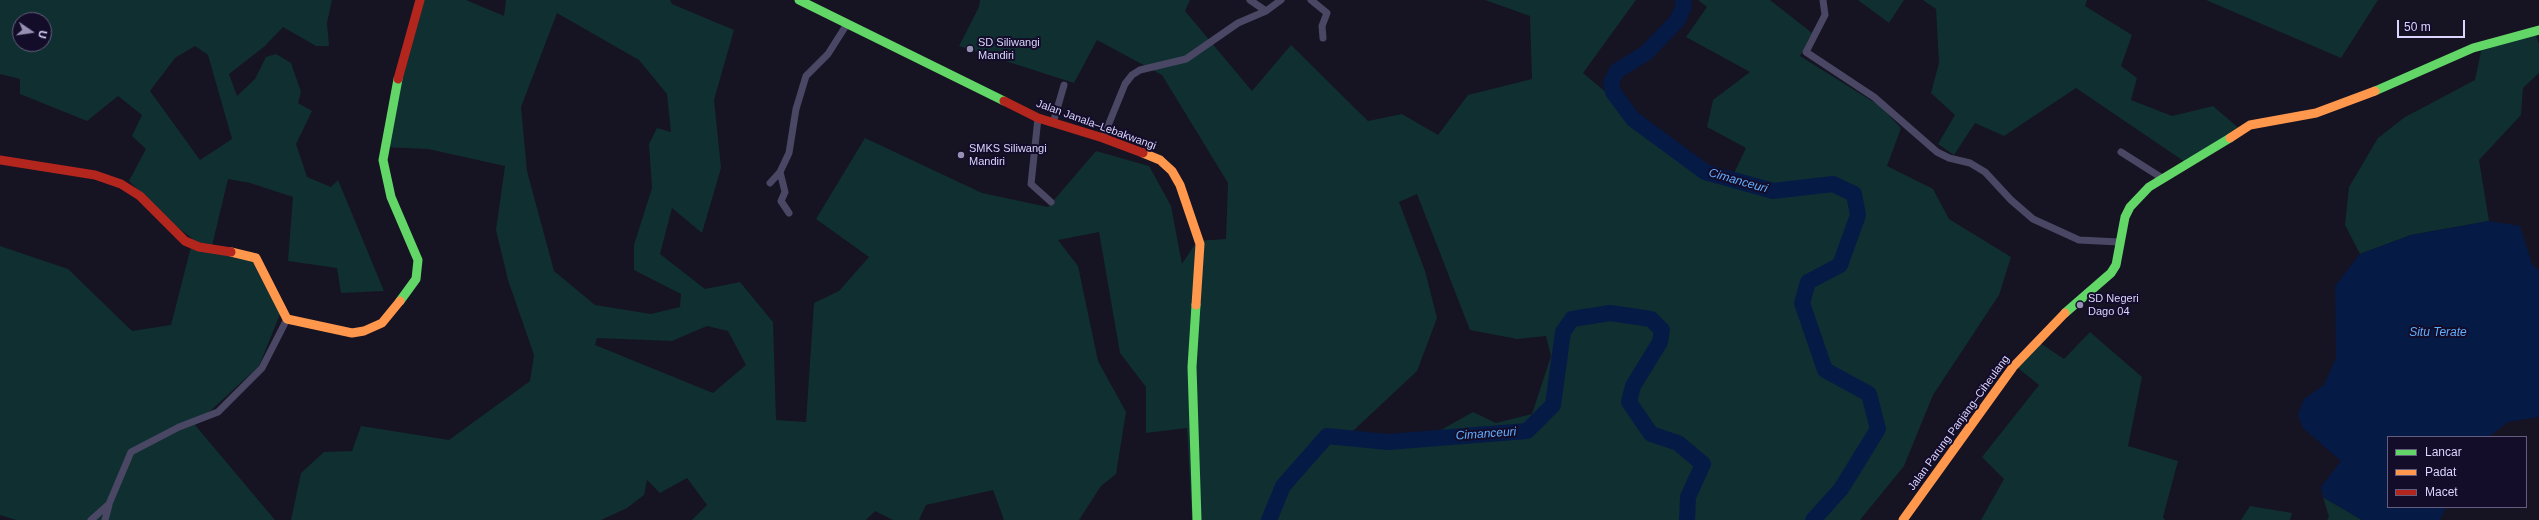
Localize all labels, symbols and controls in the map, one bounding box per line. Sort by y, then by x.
north arrow [12,12,52,52]
scale bar [2399,12,2467,38]
text: 50 m [2404,20,2431,34]
text: U [36,29,49,40]
place label: SD Siliwangi Mandiri [978,36,1040,62]
marker: SD Siliwangi Mandiri [965,44,975,54]
street label: Jalan Janala–Lebakwangi [1034,97,1158,153]
place label: SMKS Siliwangi Mandiri [969,142,1047,168]
marker: SMKS Siliwangi Mandiri [956,150,966,160]
water label: Cimanceuri [1707,166,1769,196]
place label: SD Negeri Dago 04 [2088,292,2139,318]
marker: SD Negeri Dago 04 [2075,300,2085,310]
water label: Situ Terate [2409,326,2467,340]
street label: Jalan Parung Panjang–Ciheulang [1905,353,2013,493]
water label: Cimanceuri [1455,425,1517,443]
legend [2387,436,2527,508]
text: Lancar [2425,445,2462,459]
text: Padat [2425,465,2456,479]
text: Macet [2425,485,2458,499]

